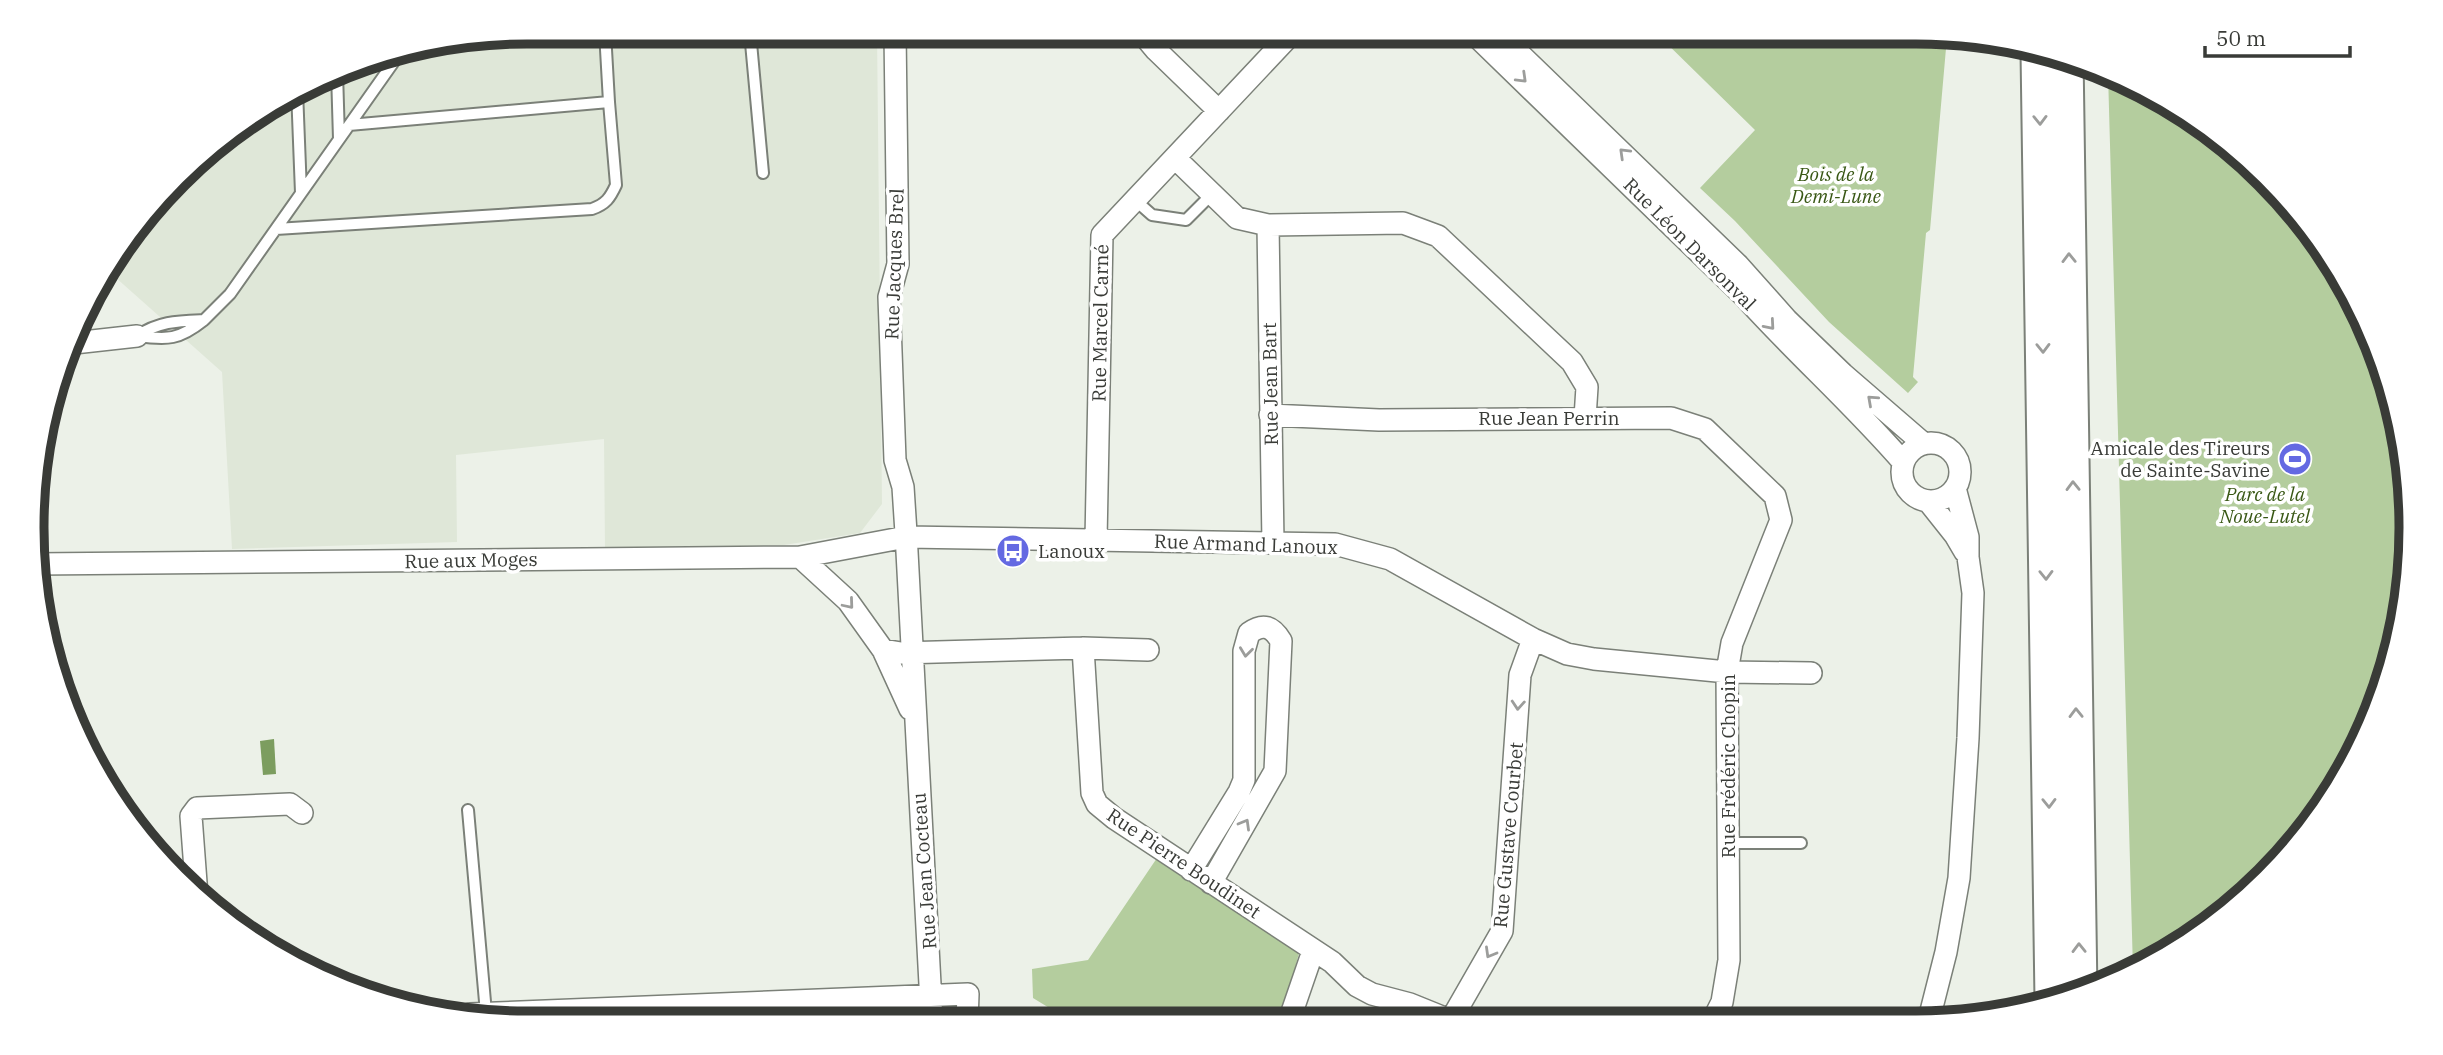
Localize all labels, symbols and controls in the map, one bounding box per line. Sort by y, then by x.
scale bar [2205,14,2350,58]
text: 50 m [2216,24,2266,52]
one-way arrow [1513,70,1526,83]
one-way arrow [2032,115,2047,126]
one-way arrow [1619,149,1632,162]
park label: Bois de la Demi-Lune [1790,162,1881,208]
street label: Rue Léon Darsonval [1619,173,1762,316]
street label: Rue Jacques Brel [879,187,909,340]
street label: Rue Marcel Carné [1087,244,1113,402]
one-way arrow [2062,253,2077,264]
one-way arrow [1762,317,1774,330]
street label: Rue Jean Bart [1257,322,1283,446]
one-way arrow [2035,343,2051,353]
one-way arrow [1867,396,1880,408]
street label: Rue Jean Perrin [1478,406,1620,430]
place label: Amicale des Tireurs de Sainte-Savine [2091,436,2270,482]
sports icon: Amicale des Tireurs de Sainte-Savine [2276,440,2314,478]
one-way arrow [2065,480,2080,491]
park label: Parc de la Noue-Lutel [2219,482,2311,528]
street label: Rue Armand Lanoux [1154,529,1339,559]
bus stop icon: Lanoux [994,532,1032,570]
place label: Lanoux [1038,539,1105,563]
street label: Rue aux Moges [404,547,538,573]
one-way arrow [2038,570,2054,581]
one-way arrow [841,597,854,609]
one-way arrow [1238,646,1253,658]
street label: Rue Frédéric Chopin [1716,674,1740,858]
one-way arrow [1511,700,1526,711]
one-way arrow [2068,708,2084,718]
street label: Rue Gustave Courbet [1488,741,1528,929]
street label: Rue Jean Cocteau [907,792,941,950]
one-way arrow [2042,797,2057,808]
street label: Rue Pierre Boudinet [1103,803,1266,924]
one-way arrow [1237,819,1250,831]
one-way arrow [2071,943,2087,953]
one-way arrow [1485,945,1498,958]

